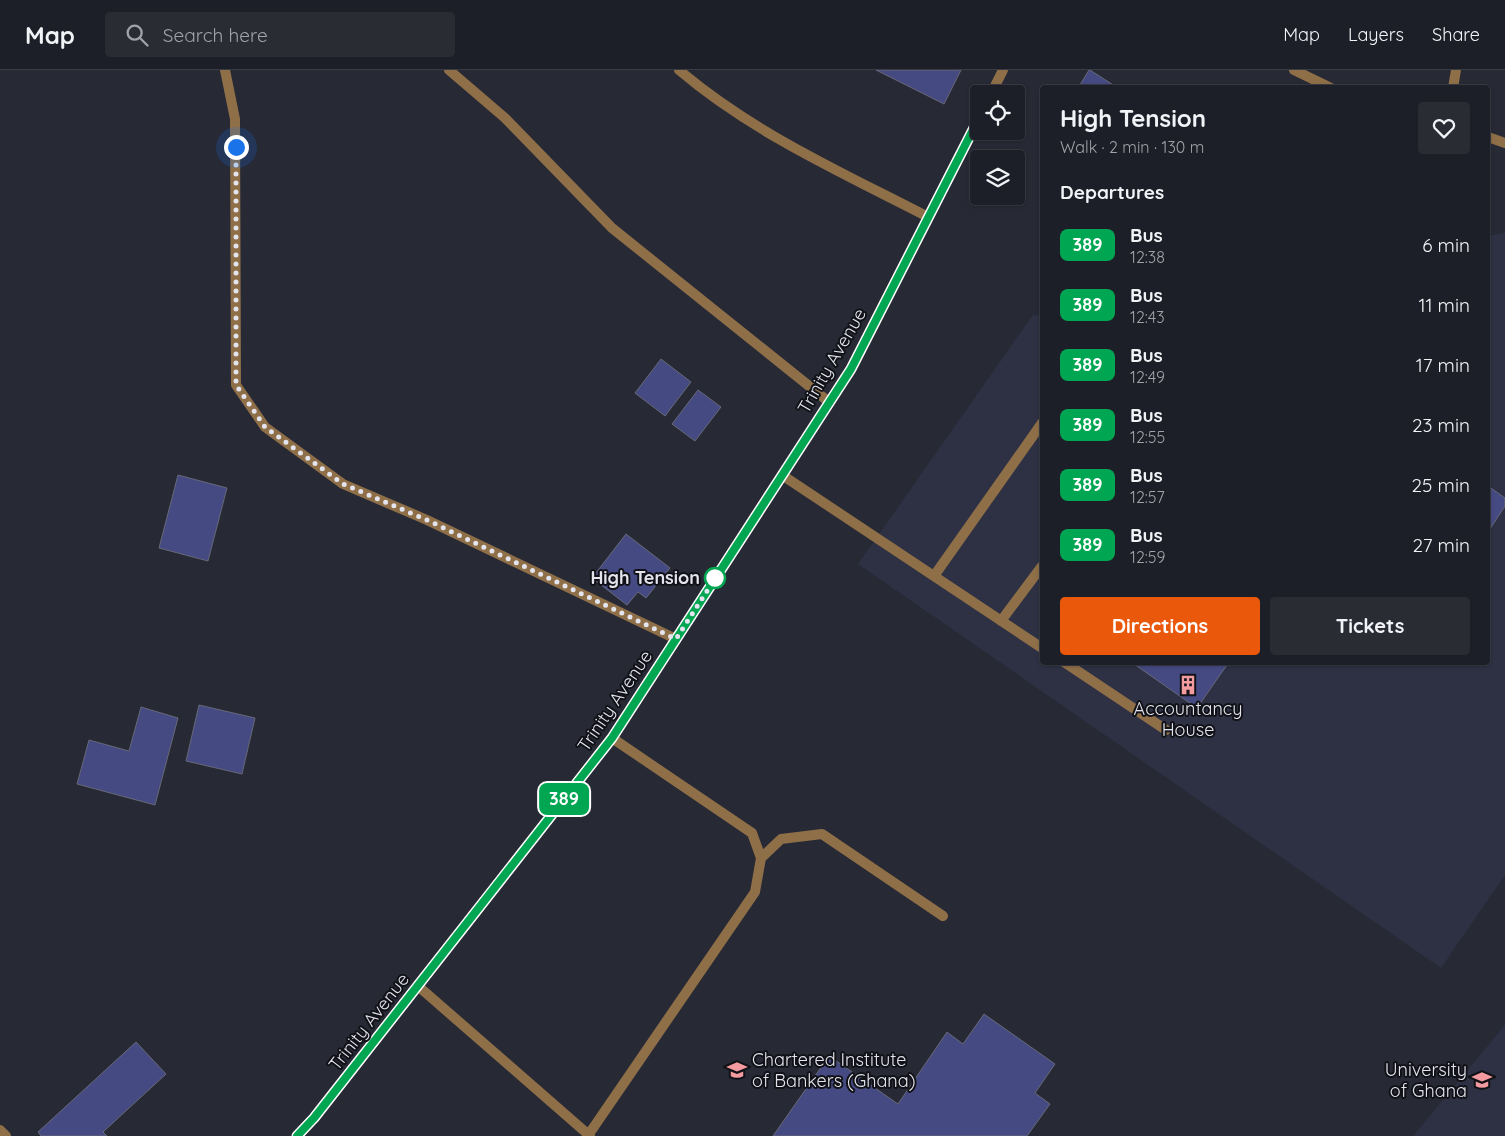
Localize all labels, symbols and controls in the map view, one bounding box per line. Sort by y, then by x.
search box [105,12,455,57]
text: Map [25,20,75,50]
icon: search [123,21,151,49]
text: Search here [163,23,268,47]
text: Map [1283,23,1320,46]
text: Layers [1348,23,1404,46]
text: Share [1432,23,1480,46]
map controls [970,85,1025,205]
button: locate [970,85,1025,140]
button: heart [1418,102,1470,154]
text: High Tension [1060,103,1206,133]
your location [224,135,249,160]
text: Walk · 2 min · 130 m [1060,137,1204,157]
button: layers [970,150,1025,205]
text: Departures [1060,180,1164,204]
text: Bus [1130,223,1163,247]
text: 389 [1073,233,1102,256]
text: 6 min [1422,233,1470,257]
text: 12:38 [1130,247,1165,267]
text: Bus [1130,283,1163,307]
text: 389 [1073,293,1102,316]
text: 11 min [1418,293,1470,317]
street label: Trinity Avenue [792,304,871,417]
text: 12:43 [1130,307,1165,327]
text: Bus [1130,343,1163,367]
text: 389 [1073,353,1102,376]
text: 17 min [1416,353,1470,377]
text: 12:49 [1130,367,1165,387]
text: Bus [1130,403,1163,427]
text: 389 [1073,413,1102,436]
text: 23 min [1412,413,1470,437]
text: 12:55 [1130,427,1165,447]
text: Bus [1130,463,1163,487]
text: 389 [1073,473,1102,496]
text: 25 min [1412,473,1470,497]
text: 12:57 [1130,487,1165,507]
text: Bus [1130,523,1163,547]
text: 389 [1073,533,1102,556]
text: 27 min [1413,533,1470,557]
text: 12:59 [1130,547,1165,567]
place label: High Tension [590,566,700,589]
marker: High Tension [704,567,726,589]
button: Directions [1060,597,1260,655]
button: Tickets [1270,597,1470,655]
street label: Trinity Avenue [572,646,657,756]
building icon: Accountancy House [1177,674,1199,696]
place label: Accountancy House [1134,697,1242,741]
line badge: 389 [535,783,593,815]
text: 389 [549,787,579,810]
street label: Trinity Avenue [323,968,414,1075]
place label: Chartered Institute of Bankers (Ghana) [752,1048,915,1092]
place label: University of Ghana [1385,1058,1467,1102]
school or university icon: Chartered Institute of Bankers (Ghana) [726,1059,748,1081]
school or university icon: University of Ghana [1471,1069,1493,1091]

